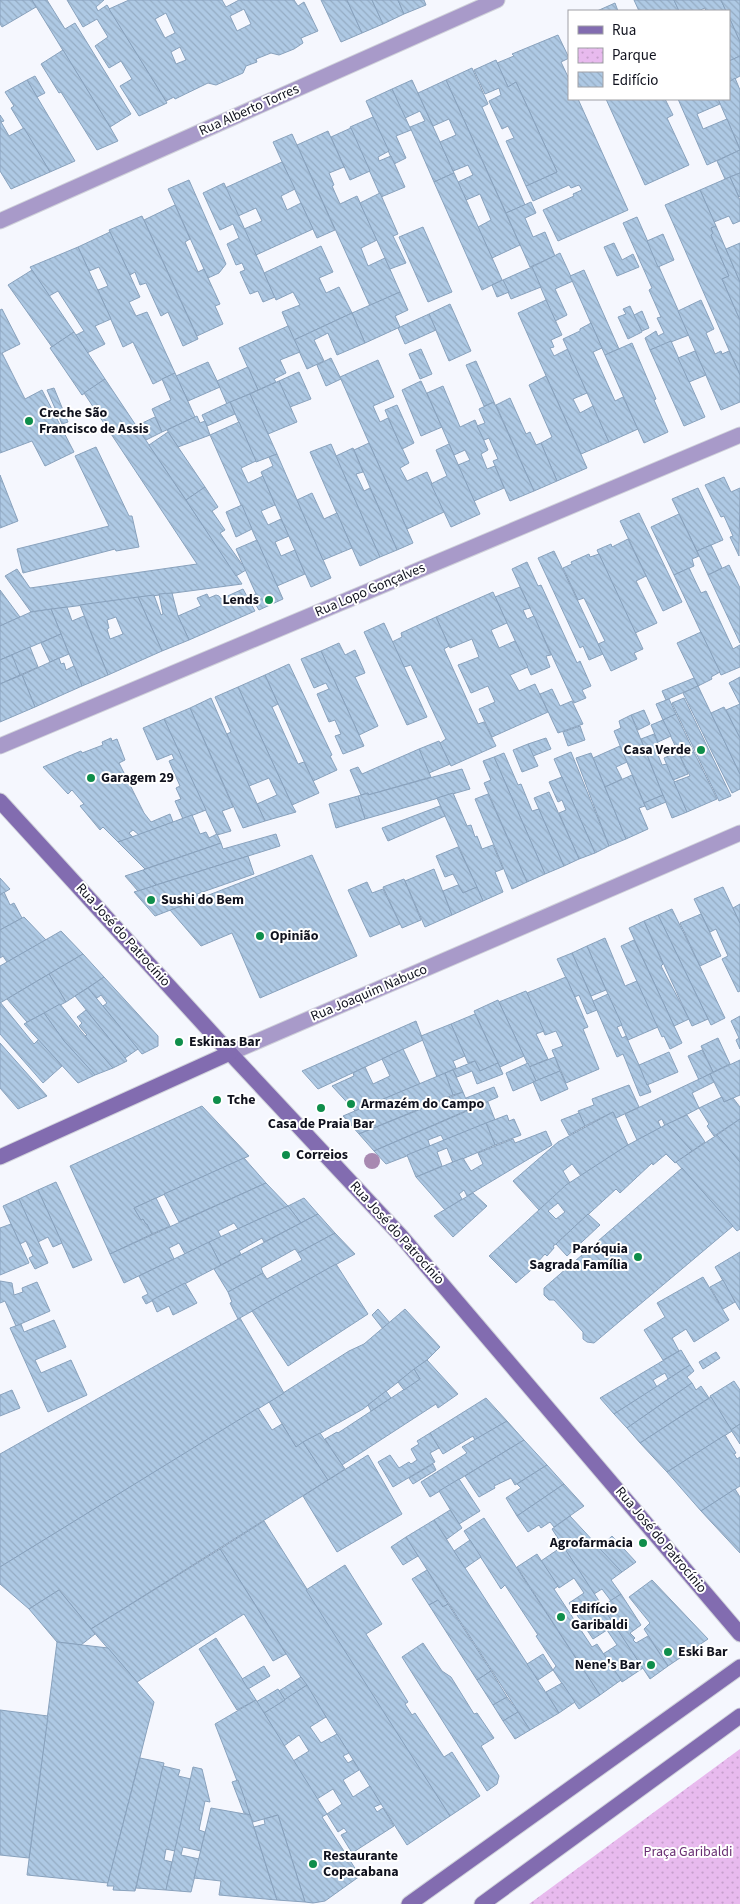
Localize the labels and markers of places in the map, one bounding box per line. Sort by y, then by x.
place label: Creche São Francisco de Assis [39,403,149,439]
marker: Creche São Francisco de Assis [23,415,35,427]
place label: Lends [222,590,259,610]
marker: Lends [263,594,275,606]
place label: Casa Verde [624,740,691,760]
marker: Casa Verde [695,744,707,756]
place label: Garagem 29 [101,768,174,788]
marker: Garagem 29 [85,772,97,784]
place label: Sushi do Bem [161,890,244,910]
marker: Sushi do Bem [145,894,157,906]
place label: Opinião [270,926,319,946]
marker: Opinião [254,930,266,942]
place label: Eskinas Bar [189,1032,261,1052]
marker: Eskinas Bar [173,1036,185,1048]
place label: Tche [227,1090,256,1110]
marker: Tche [211,1094,223,1106]
place label: Armazém do Campo [360,1094,484,1114]
marker: Armazém do Campo [345,1098,357,1110]
marker: Casa de Praia Bar [315,1102,327,1114]
place label: Casa de Praia Bar [268,1114,375,1134]
place label: Correios [296,1145,348,1165]
marker: Correios [280,1149,292,1161]
place label: Paróquia Sagrada Família [529,1239,628,1275]
marker: Paróquia Sagrada Família [632,1251,644,1263]
place label: Agrofarmacia [549,1533,633,1553]
marker: Agrofarmacia [637,1537,649,1549]
place label: Edifício Garibaldi [571,1599,628,1635]
marker: Edifício Garibaldi [555,1611,567,1623]
place label: Eski Bar [678,1642,728,1662]
marker: Eski Bar [662,1646,674,1658]
place label: Nene's Bar [575,1655,641,1675]
marker: Nene's Bar [645,1659,657,1671]
place label: Restaurante Copacabana [323,1846,399,1882]
marker: Restaurante Copacabana [307,1858,319,1870]

